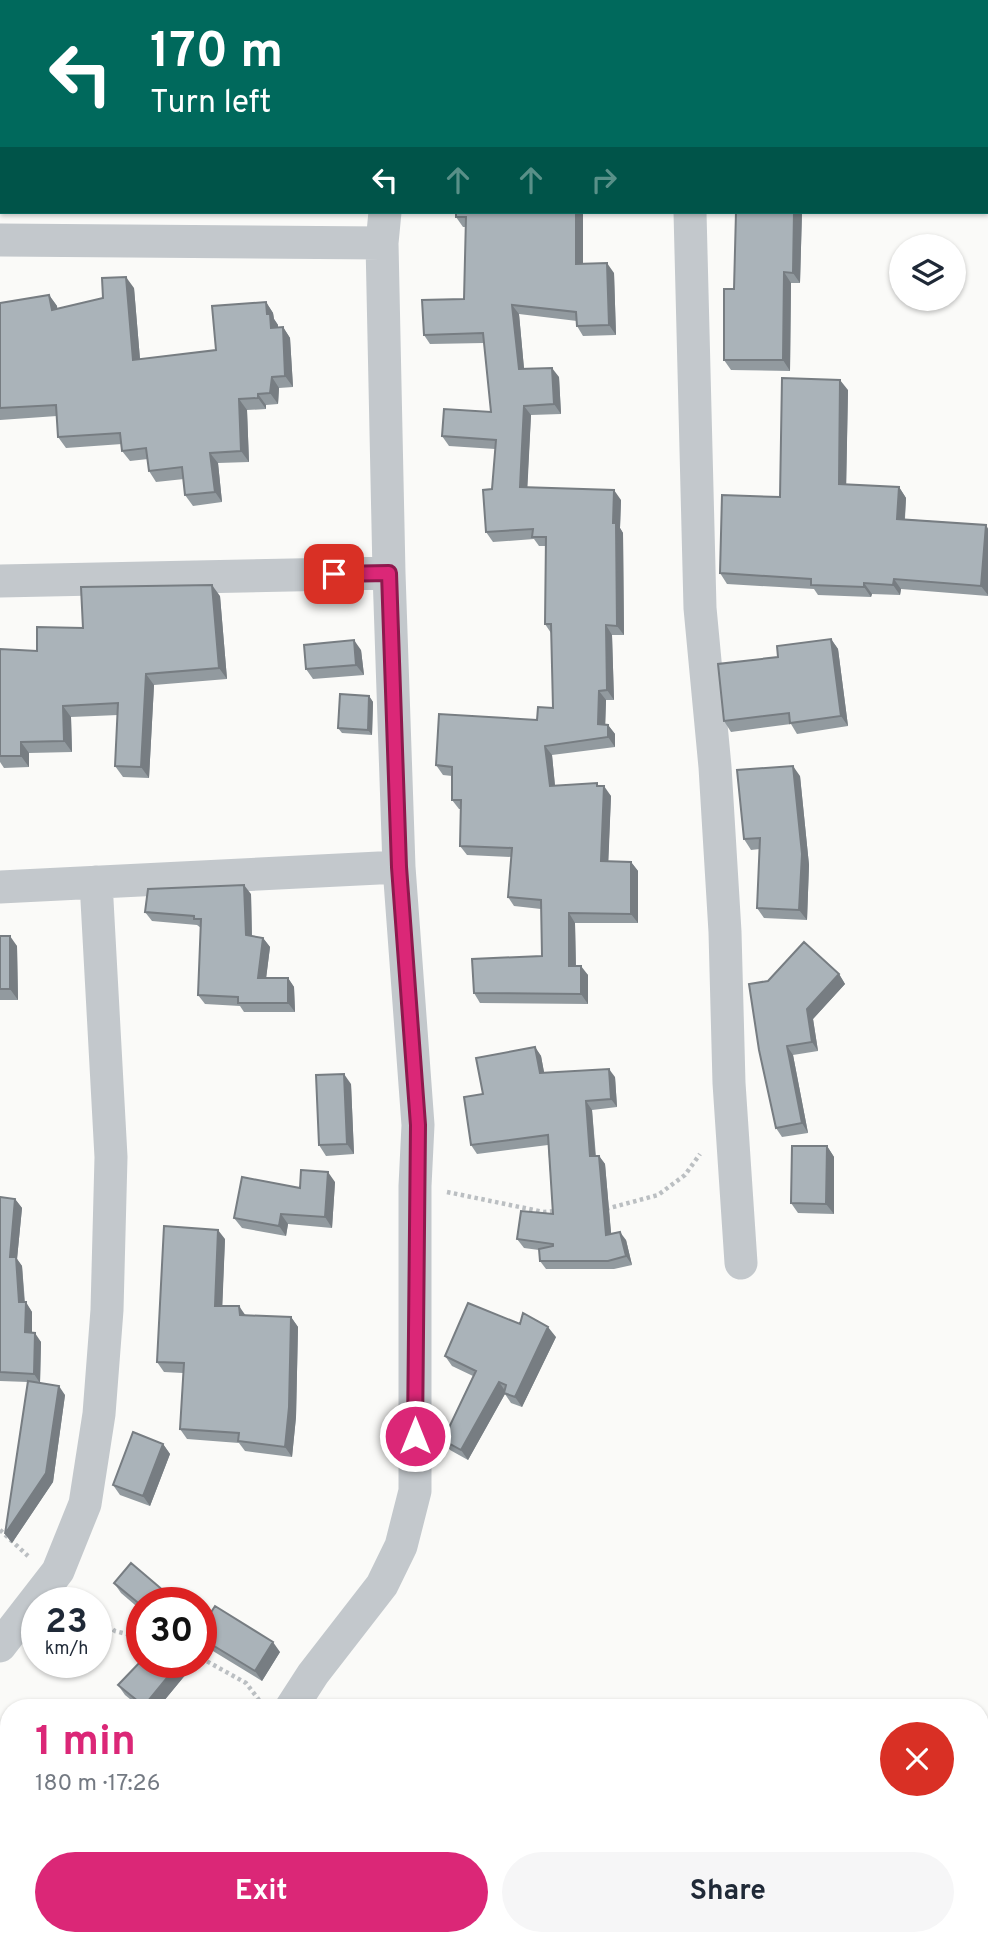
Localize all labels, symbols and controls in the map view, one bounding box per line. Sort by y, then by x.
text: 170 m [150,23,283,85]
icon: left [35,28,126,119]
text: Turn left [150,84,271,124]
icon: left [366,161,404,199]
icon: ahead [439,161,477,199]
icon: ahead [512,161,550,199]
icon: right [585,161,623,199]
map controls [889,234,966,311]
button: layers [889,234,966,311]
pin [304,544,364,604]
icon: arrive [315,555,353,593]
position arrow [378,1399,452,1473]
speed limit sign: 30 [126,1587,217,1678]
text: 23 [45,1601,88,1645]
text: km/h [45,1638,88,1661]
text: 1 min [35,1717,136,1770]
button: close [880,1722,954,1796]
text: 180 m · 17:26 [35,1770,160,1799]
button: Exit [35,1852,488,1932]
button: Share [502,1852,954,1932]

